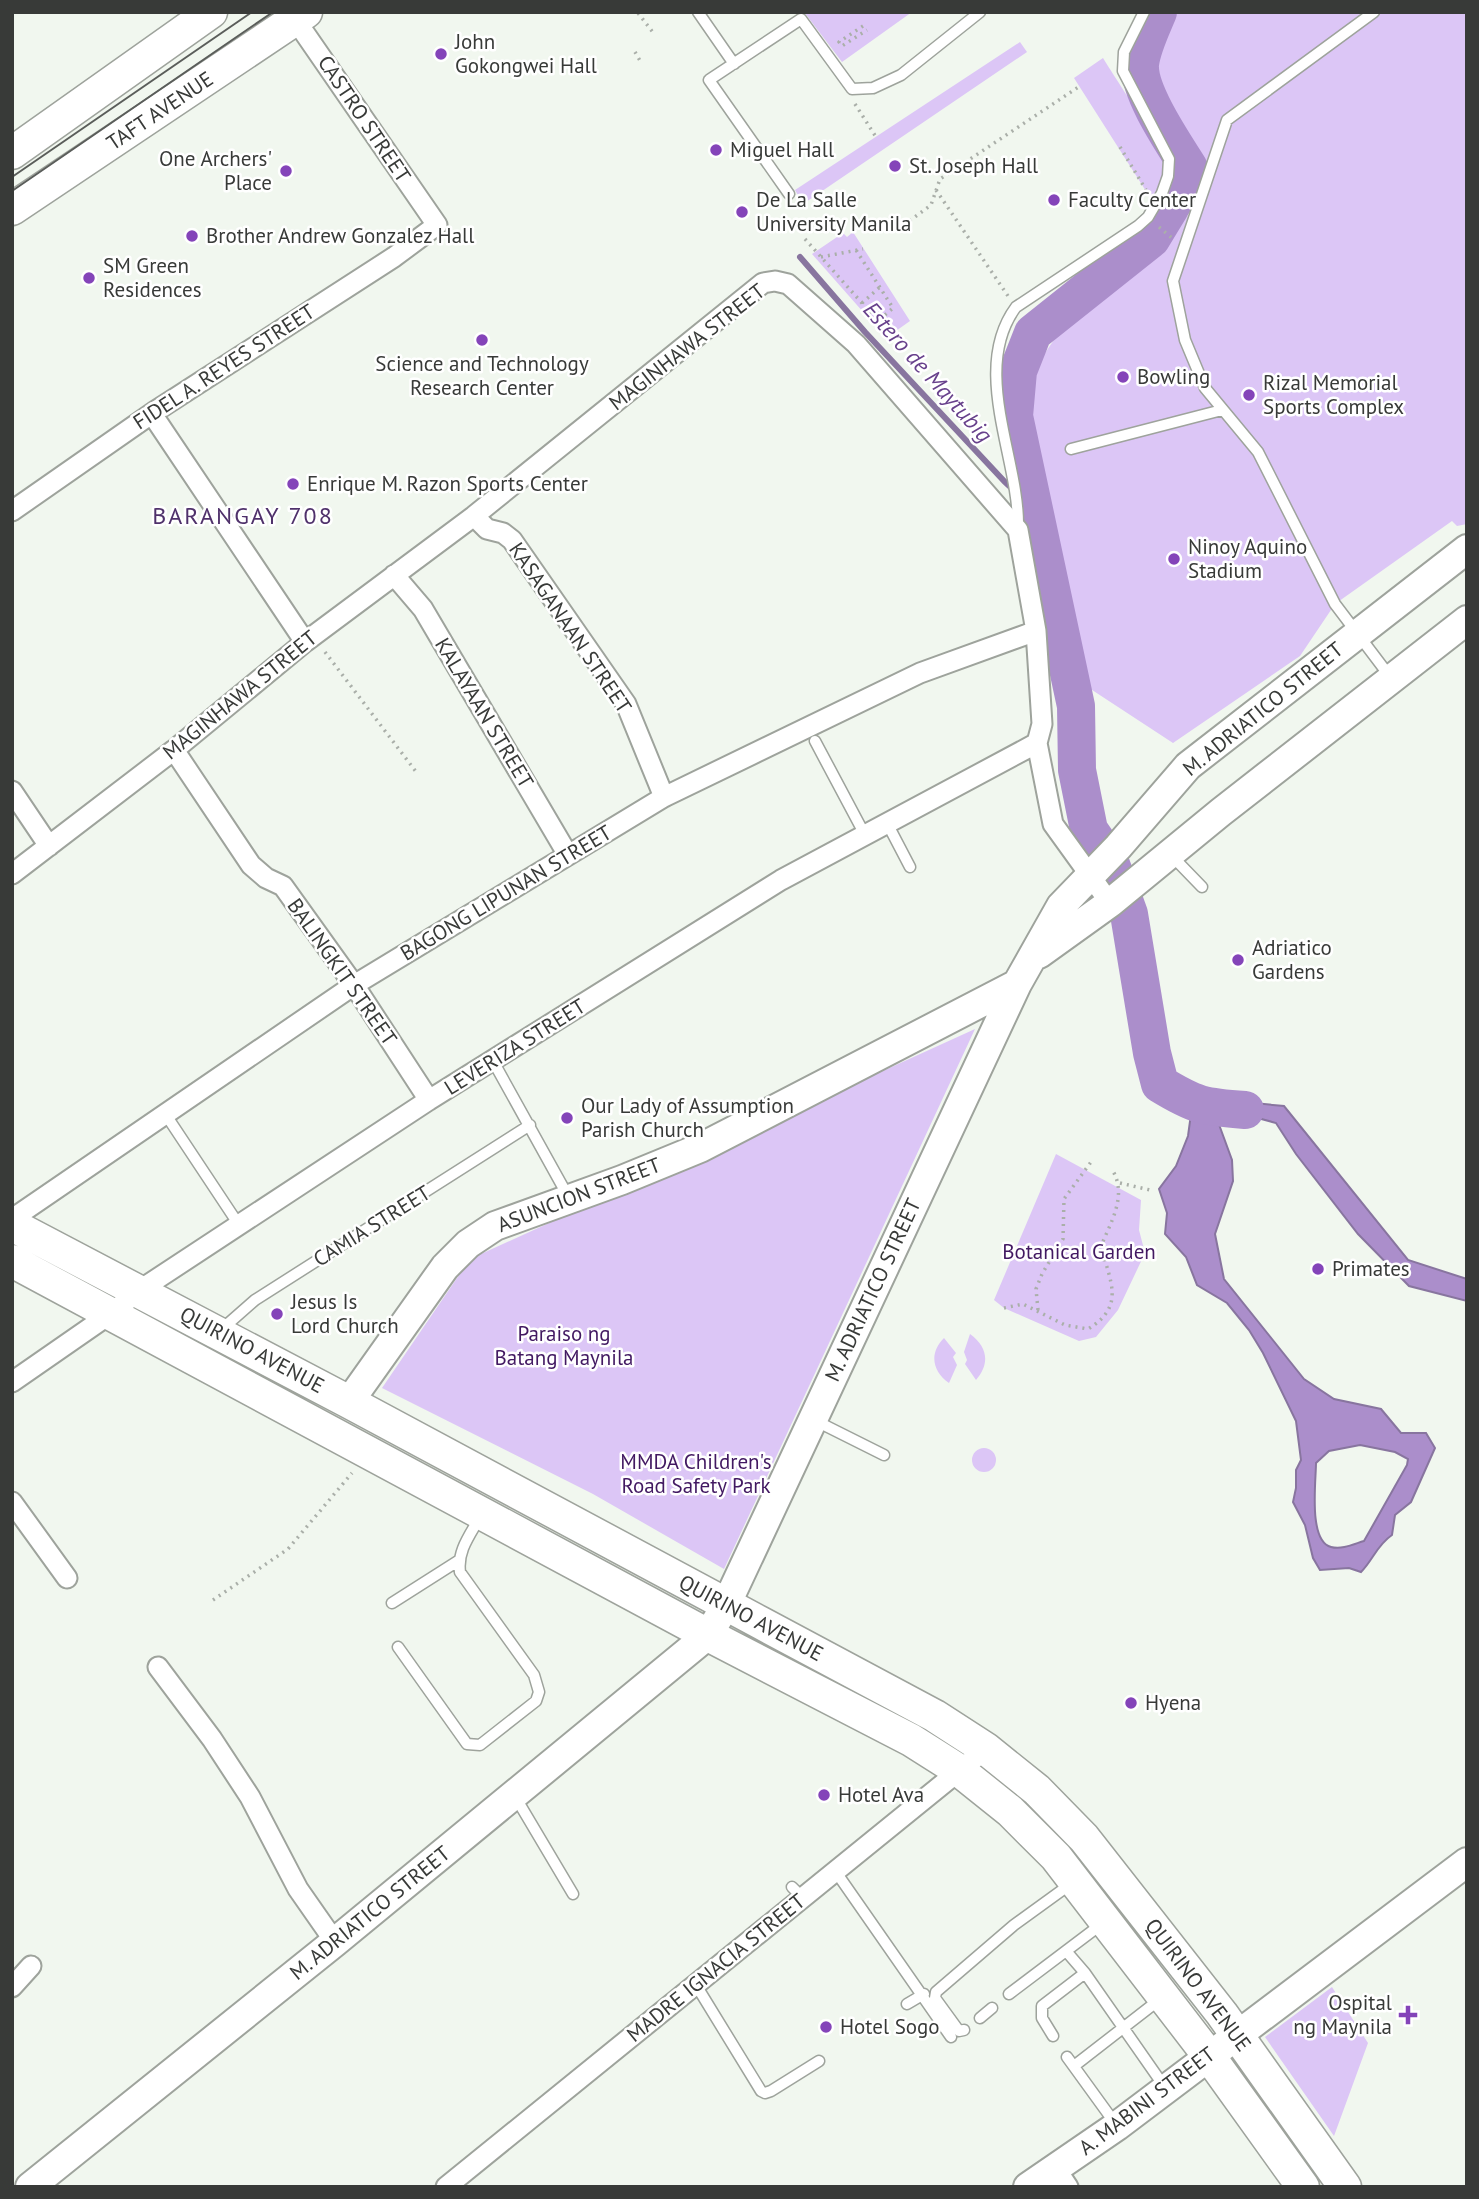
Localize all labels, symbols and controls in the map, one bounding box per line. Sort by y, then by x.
place label: John Gokongwei Hall [454,28,597,79]
marker: John Gokongwei Hall [433,46,449,62]
street label: CASTRO STREET [312,50,417,188]
street label: TAFT AVENUE [101,65,218,156]
place label: Miguel Hall [730,136,834,163]
marker: Miguel Hall [708,142,724,158]
place label: One Archers' Place [159,145,272,196]
place label: St. Joseph Hall [909,152,1038,179]
marker: St. Joseph Hall [887,158,903,174]
marker: One Archers' Place [278,163,294,179]
place label: De La Salle University Manila [756,186,911,237]
place label: Faculty Center [1068,186,1196,213]
marker: Faculty Center [1046,192,1062,208]
marker: De La Salle University Manila [734,204,750,220]
place label: Brother Andrew Gonzalez Hall [206,222,474,249]
marker: Brother Andrew Gonzalez Hall [184,228,200,244]
place label: SM Green Residences [103,252,202,303]
marker: SM Green Residences [81,270,97,286]
street label: MAGINHAWA STREET [603,277,770,416]
water label: Estero de Maytubig [858,295,999,448]
street label: FIDEL A. REYES STREET [128,298,320,435]
marker: Science and Technology Research Center [474,332,490,348]
place label: Science and Technology Research Center [375,350,589,401]
place label: Bowling [1137,363,1210,390]
marker: Bowling [1115,369,1131,385]
place label: Rizal Memorial Sports Complex [1263,369,1404,420]
marker: Rizal Memorial Sports Complex [1241,387,1257,403]
place label: Enrique M. Razon Sports Center [307,470,588,497]
marker: Enrique M. Razon Sports Center [285,476,301,492]
district label: BARANGAY 708 [152,500,334,531]
place label: Ninoy Aquino Stadium [1188,533,1307,584]
street label: KASAGANAAN STREET [503,537,638,719]
marker: Ninoy Aquino Stadium [1166,551,1182,567]
street label: MAGINHAWA STREET [157,624,322,765]
street label: KALAYAAN STREET [429,633,540,793]
street label: M. ADRIATICO STREET [1177,635,1349,782]
street label: BAGONG LIPUNAN STREET [395,819,617,966]
street label: BALINGKIT STREET [282,893,403,1051]
place label: Adriatico Gardens [1252,934,1332,985]
marker: Adriatico Gardens [1230,952,1246,968]
street label: LEVERIZA STREET [439,992,591,1101]
place label: Our Lady of Assumption Parish Church [581,1092,794,1143]
marker: Our Lady of Assumption Parish Church [559,1110,575,1126]
street label: ASUNCION STREET [493,1151,665,1238]
street label: CAMIA STREET [308,1179,436,1272]
street label: M. ADRIATICO STREET [818,1194,927,1385]
park label: Botanical Garden [1002,1238,1156,1265]
place label: Primates [1332,1255,1410,1282]
marker: Primates [1310,1261,1326,1277]
place label: Jesus Is Lord Church [290,1288,399,1339]
street label: QUIRINO AVENUE [175,1300,329,1399]
marker: Jesus Is Lord Church [269,1306,285,1322]
park label: Paraiso ng Batang Maynila [494,1320,634,1371]
park label: MMDA Children's Road Safety Park [620,1448,772,1499]
street label: QUIRINO AVENUE [674,1568,828,1667]
place label: Hyena [1145,1689,1201,1716]
marker: Hyena [1123,1695,1139,1711]
place label: Hotel Ava [838,1781,924,1808]
marker: Hotel Ava [816,1787,832,1803]
street label: M. ADRIATICO STREET [284,1839,456,1986]
street label: MADRE IGNACIA STREET [621,1887,810,2048]
street label: QUIRINO AVENUE [1140,1913,1257,2057]
place label: Ospital ng Maynila [1293,1989,1392,2040]
marker: Ospital ng Maynila [1398,2005,1418,2025]
place label: Hotel Sogo [840,2013,940,2040]
marker: Hotel Sogo [818,2019,834,2035]
street label: A. MABINI STREET [1073,2040,1221,2161]

